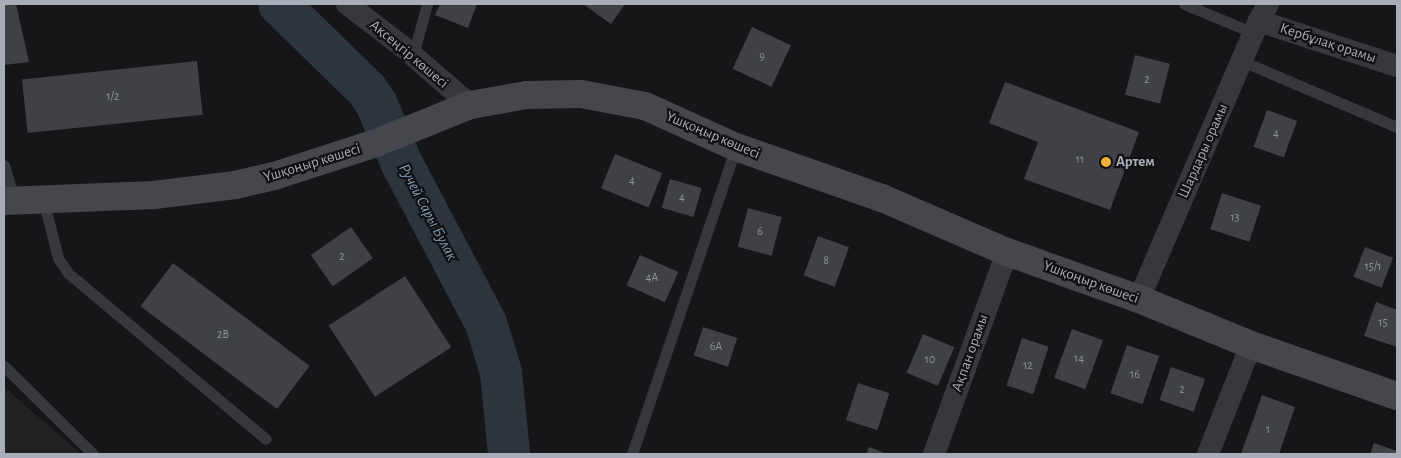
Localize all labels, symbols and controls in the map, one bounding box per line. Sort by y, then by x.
street label: Ақсеңгір көшесі [366,16,452,92]
street label: Кербұлақ орамы [1278,19,1378,67]
house number: 9 [759,50,765,64]
house number: 2 [1144,73,1150,87]
house number: 1/2 [106,90,120,104]
street label: Шардары орамы [1174,101,1232,201]
street label: Үшқоңыр көшесі [663,107,763,163]
house number: 4 [1273,127,1279,141]
street label: Үшқоңыр көшесі [261,140,363,186]
house number: 11 [1076,153,1084,167]
place label: Артем [1116,153,1155,171]
marker: Артем [1100,156,1112,168]
water label: Ручей Сары Булак [395,160,461,264]
house number: 4 [629,174,635,188]
house number: 4 [679,191,685,205]
house number: 13 [1230,211,1240,225]
house number: 6 [757,225,763,239]
house number: 2 [339,250,345,264]
house number: 8 [823,254,829,268]
street label: Үшқоңыр көшесі [1041,256,1141,308]
house number: 15/1 [1365,260,1381,274]
house number: 4А [646,271,658,285]
street label: Ақпан орамы [948,312,992,394]
house number: 15 [1378,316,1388,330]
house number: 2В [217,328,229,342]
house number: 6А [710,340,722,354]
house number: 14 [1074,352,1084,366]
house number: 10 [925,353,935,367]
house number: 12 [1023,359,1033,373]
house number: 16 [1130,368,1140,382]
house number: 2 [1179,383,1185,397]
house number: 1 [1266,423,1270,437]

